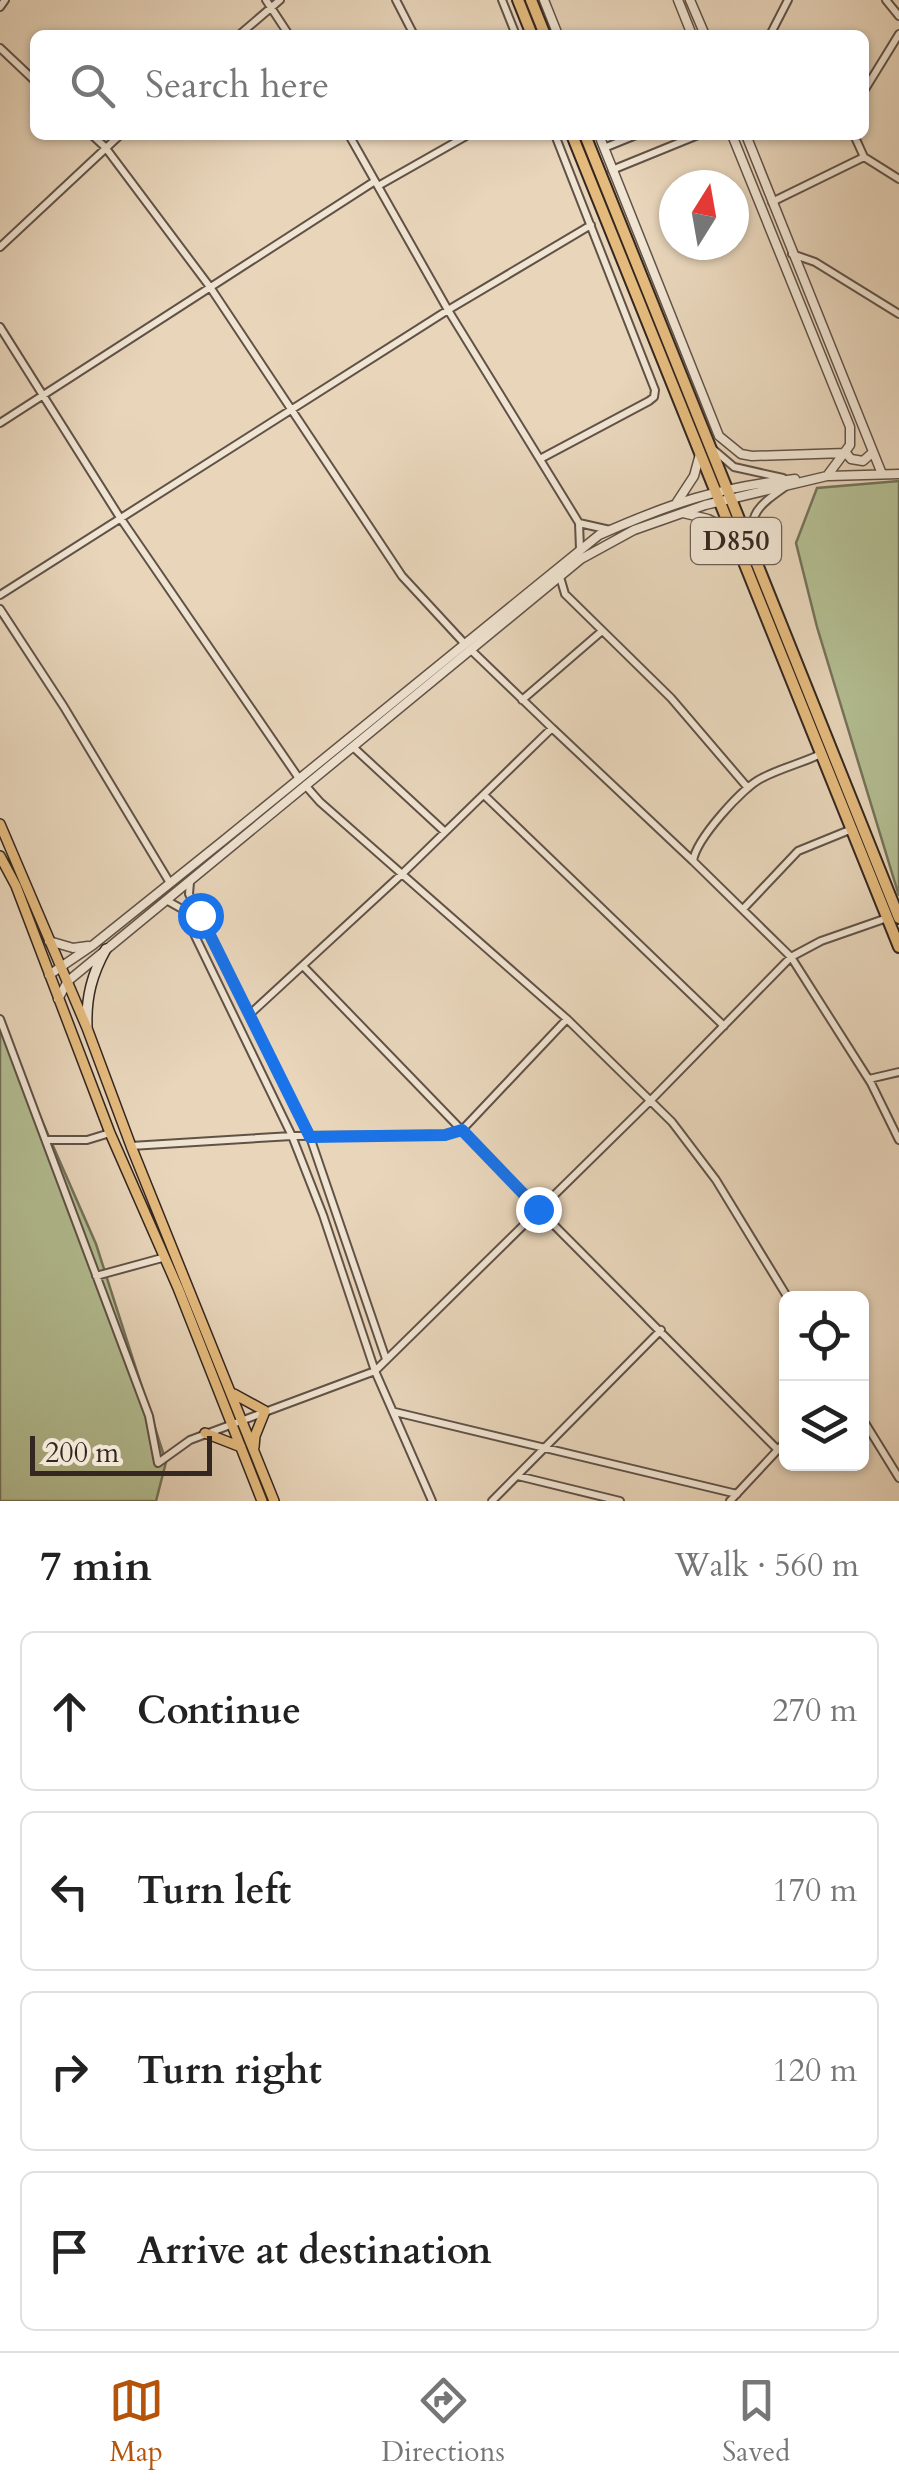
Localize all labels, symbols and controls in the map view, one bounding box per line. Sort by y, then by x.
search box [30,30,869,140]
icon: search [65,58,120,113]
text: Search here [145,59,329,111]
north arrow [659,170,749,260]
road number: D850 [691,518,781,564]
route start [178,893,224,939]
route end [516,1187,562,1233]
map controls [779,1291,869,1471]
button: locate [779,1291,869,1381]
button: layers [779,1381,869,1471]
scale bar [30,1431,212,1476]
text: 200 m [45,1434,119,1472]
text: 7 min [40,1538,152,1595]
text: Walk · 560 m [674,1544,859,1588]
icon: ahead [42,1684,97,1739]
text: Continue [137,1685,301,1737]
text: 270 m [772,1689,857,1733]
icon: left [42,1864,97,1919]
text: Turn left [137,1865,291,1917]
text: 170 m [772,1869,857,1913]
icon: right [42,2044,97,2099]
text: Turn right [137,2045,322,2097]
text: 120 m [772,2049,857,2093]
icon: arrive [42,2224,97,2279]
text: Arrive at destination [137,2225,492,2277]
tab: Map [109,2373,164,2471]
tab: Directions [381,2373,505,2471]
tab: Saved [722,2373,790,2471]

